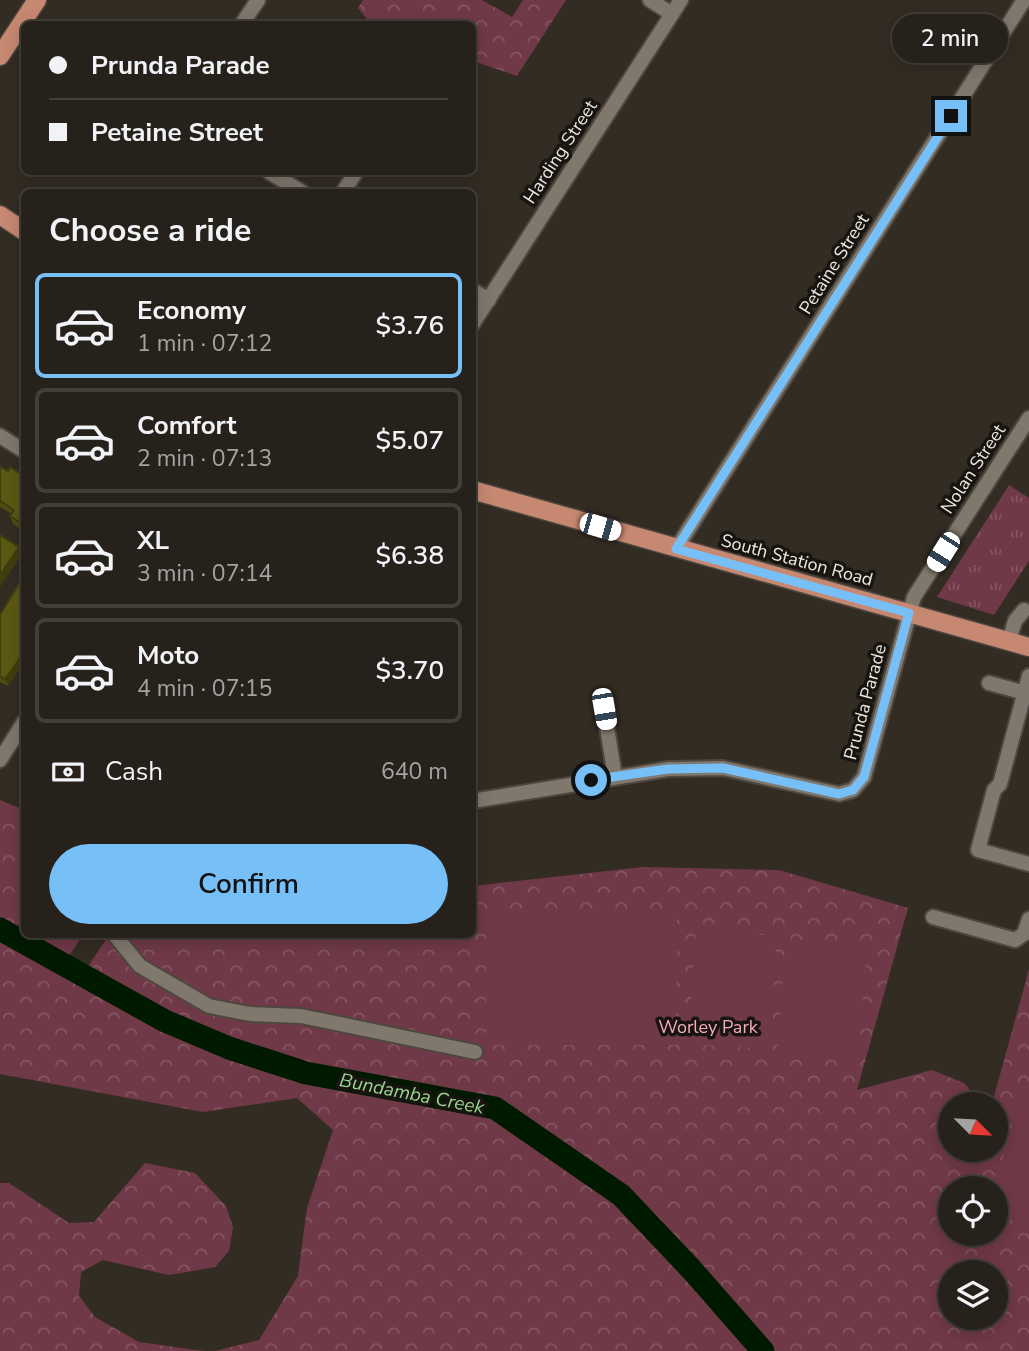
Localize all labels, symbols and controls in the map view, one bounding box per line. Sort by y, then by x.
callout: 2 min [893,15,1009,64]
text: 2 min [921,23,979,54]
text: Prunda Parade [91,48,270,83]
street label: Harding Street [518,95,603,208]
route end [935,100,967,132]
text: Petaine Street [91,115,263,150]
text: Choose a ride [49,209,251,252]
street label: Petaine Street [794,209,875,319]
text: Economy [137,293,246,328]
icon: car [53,294,116,357]
text: $3.76 [375,308,444,343]
text: 1 min · 07:12 [137,328,272,359]
text: Comfort [137,408,237,443]
icon: car [53,409,116,472]
street label: Nolan Street [935,419,1011,518]
text: $5.07 [375,423,444,458]
text: 2 min · 07:13 [137,443,272,474]
car [577,511,624,543]
text: XL [137,523,169,558]
icon: car [53,524,116,587]
street label: South Station Road [718,528,876,592]
car [923,529,964,575]
text: $6.38 [375,538,444,573]
text: 3 min · 07:14 [137,558,272,589]
text: Moto [137,638,199,673]
icon: car [53,639,116,702]
street label: Prunda Parade [838,641,892,763]
text: $3.70 [375,653,444,688]
text: 4 min · 07:15 [137,673,272,704]
car [591,686,618,732]
icon: cash [49,753,87,791]
text: Cash [105,754,163,789]
text: 640 m [381,756,448,787]
route start [575,764,607,796]
button: Confirm [49,844,448,924]
park label: Worley Park [658,1015,759,1039]
water label: Bundamba Creek [337,1067,487,1121]
north arrow [938,1092,1008,1162]
map controls [938,1092,1008,1330]
button: locate [938,1176,1008,1246]
button: layers [938,1260,1008,1330]

